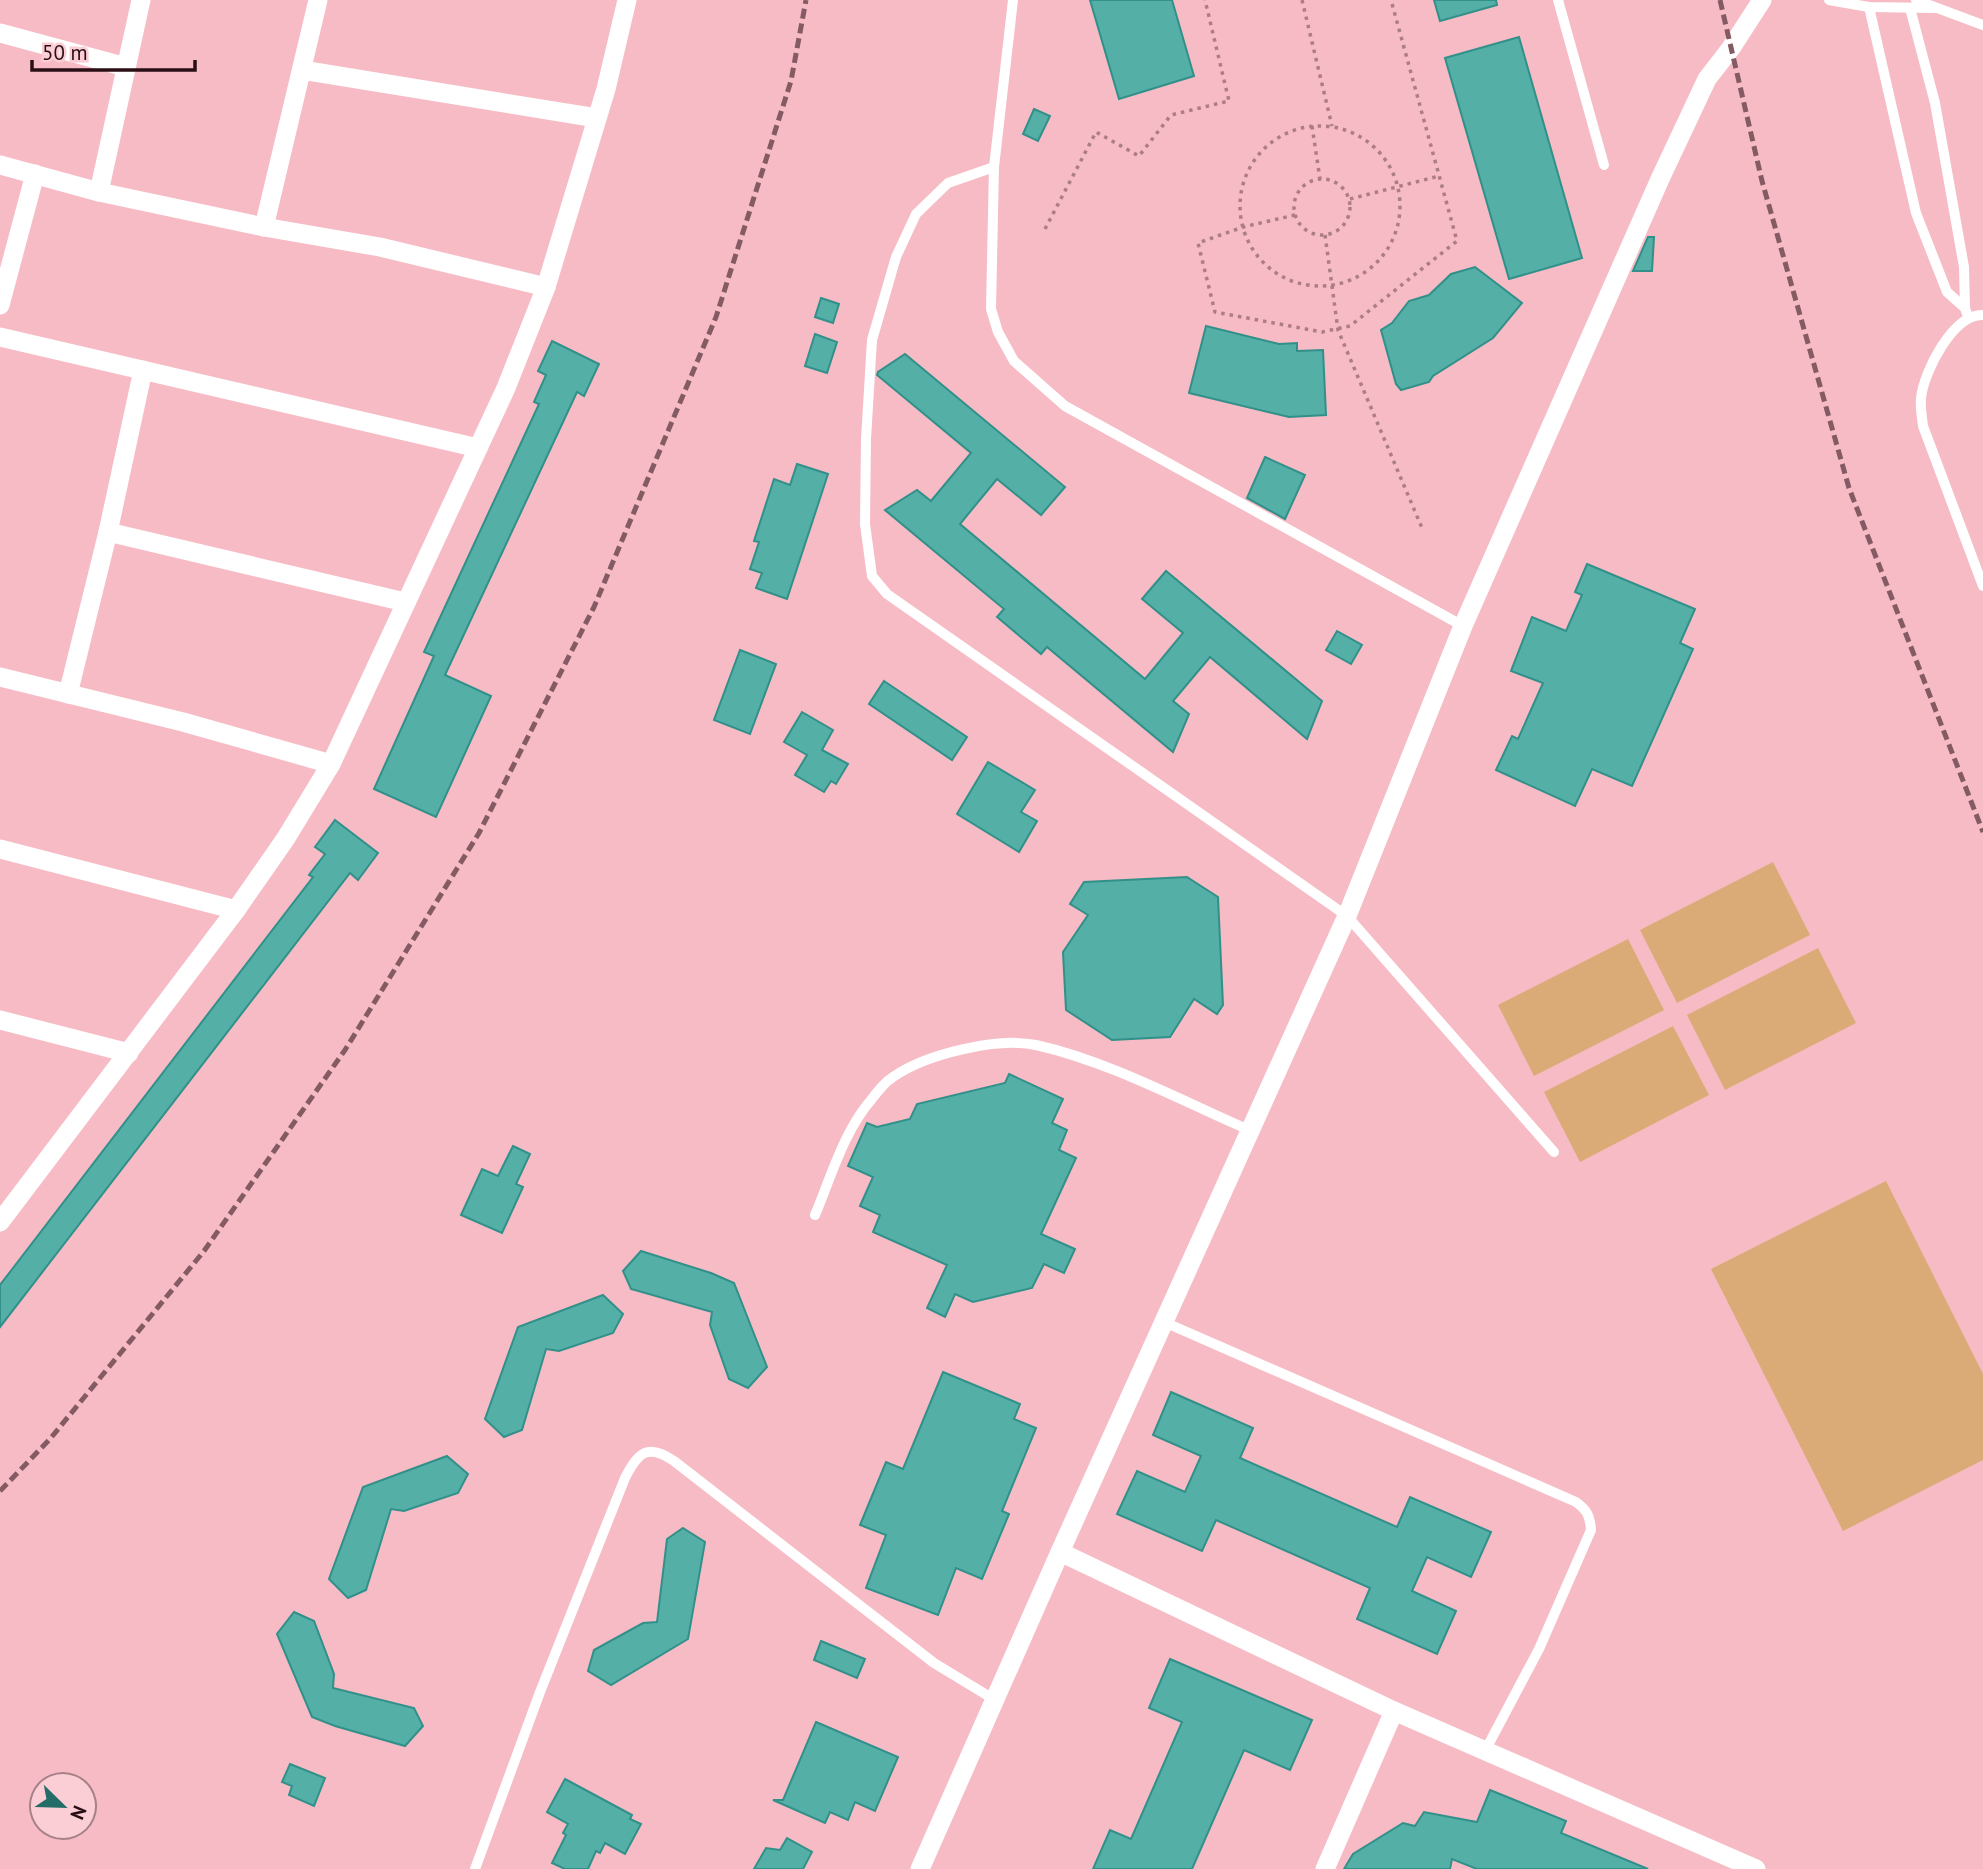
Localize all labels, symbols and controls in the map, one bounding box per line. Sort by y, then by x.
scale bar [32,28,194,72]
text: 50 m [42,39,88,66]
north arrow [28,1771,98,1841]
text: N [65,1802,92,1823]

